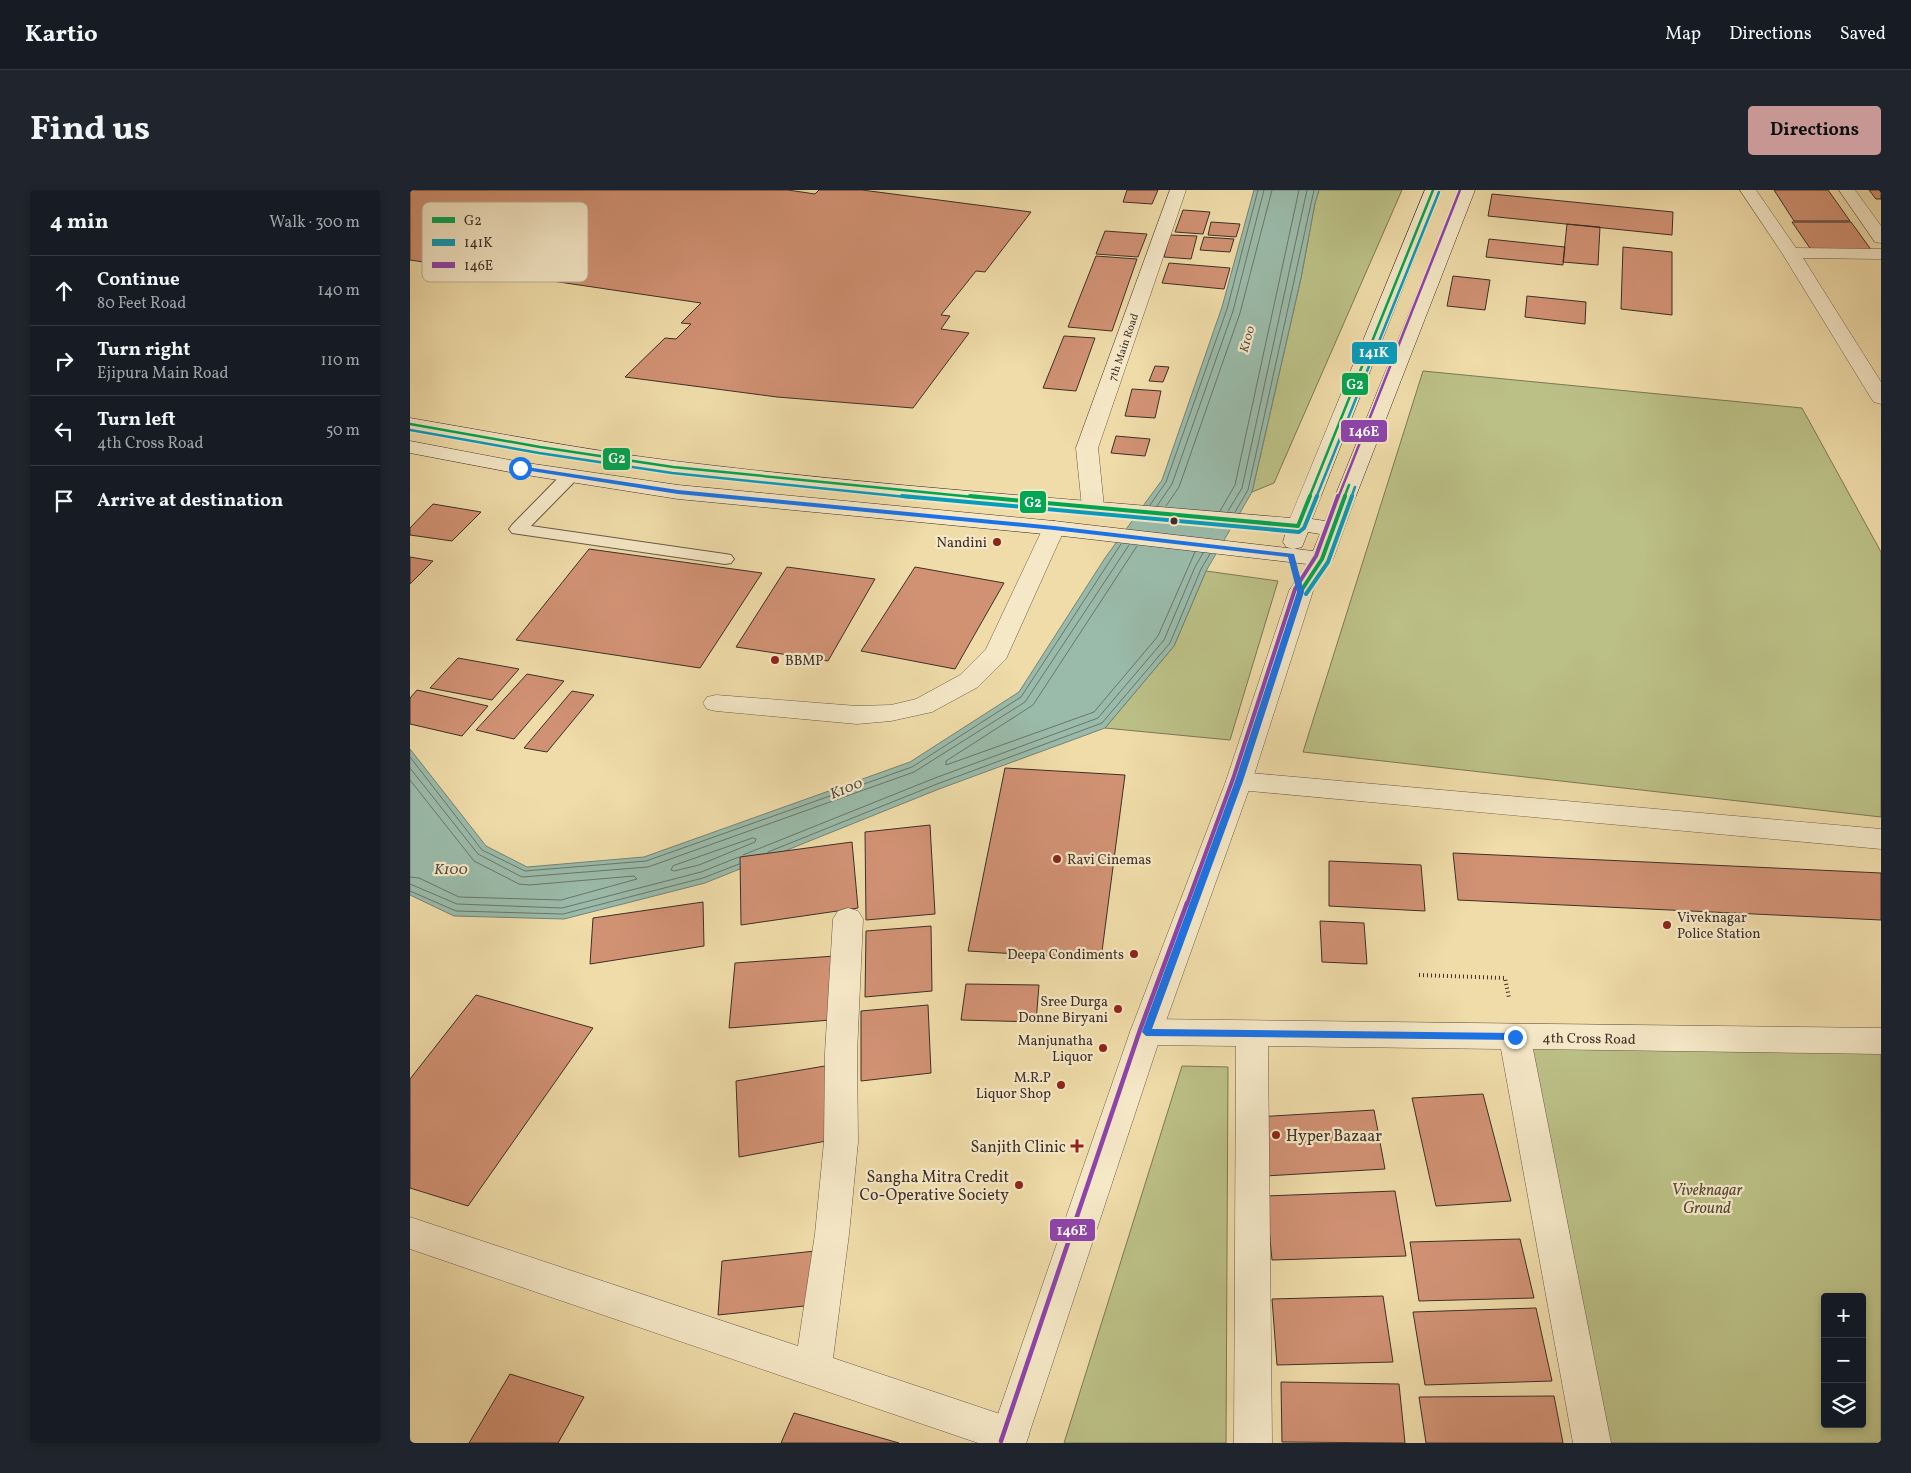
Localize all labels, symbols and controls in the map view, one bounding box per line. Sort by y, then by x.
text: Kartio [25,18,98,52]
text: Map [1665,22,1701,47]
text: Directions [1729,22,1812,47]
text: Saved [1840,22,1886,47]
text: Find us [30,106,150,154]
button: Directions [1748,106,1881,155]
legend [422,202,588,282]
text: 4 min [50,208,109,237]
text: Walk · 300 m [269,212,360,234]
text: G2 [464,212,482,231]
text: 141K [464,234,493,253]
text: 146E [464,257,493,276]
text: Continue [97,267,180,293]
icon: ahead [50,277,78,305]
text: 140 m [318,280,360,302]
text: 80 Feet Road [97,293,186,315]
street label: 7th Main Road [1106,312,1143,383]
water label: K100 [1237,324,1259,354]
text: Turn right [97,337,190,363]
line badge: 141K [1351,341,1398,365]
text: 141K [1359,344,1389,363]
icon: right [50,347,78,375]
text: 110 m [321,350,360,372]
text: Ejipura Main Road [97,363,229,385]
line badge: G2 [1341,372,1369,396]
text: G2 [1346,376,1364,395]
text: Turn left [97,407,176,433]
icon: left [50,417,78,445]
line badge: 146E [1340,419,1388,443]
text: 50 m [326,420,360,442]
text: 146E [1349,423,1379,442]
text: 4th Cross Road [97,433,204,455]
line badge: G2 [602,447,631,471]
text: G2 [608,450,626,469]
route start [509,457,532,480]
icon: arrive [50,487,78,515]
text: Arrive at destination [97,488,283,514]
line badge: G2 [1019,490,1047,514]
text: G2 [1024,494,1042,513]
unlabelled marker [1169,516,1179,526]
place label: Nandini [937,534,987,553]
marker: Nandini [991,536,1003,548]
place label: BBMP [785,652,823,671]
marker: BBMP [769,654,781,666]
water label: K100 [827,773,866,805]
place label: Ravi Cinemas [1067,851,1151,870]
marker: Ravi Cinemas [1051,853,1063,865]
water label: K100 [434,860,468,881]
place label: Viveknagar Police Station [1677,909,1761,944]
marker: Viveknagar Police Station [1661,919,1673,931]
place label: Deepa Condiments [1007,946,1124,965]
marker: Deepa Condiments [1128,948,1140,960]
place label: Sree Durga Donne Biryani [1018,993,1108,1028]
marker: Sree Durga Donne Biryani [1112,1003,1124,1015]
route end [1504,1026,1527,1049]
street label: 4th Cross Road [1542,1029,1636,1050]
place label: Manjunatha Liquor [1017,1032,1093,1067]
marker: Manjunatha Liquor [1097,1042,1109,1054]
place label: M.R.P Liquor Shop [976,1069,1051,1104]
marker: M.R.P Liquor Shop [1055,1079,1067,1091]
place label: Hyper Bazaar [1286,1126,1382,1148]
marker: Hyper Bazaar [1270,1129,1282,1141]
place label: Sanjith Clinic [970,1137,1066,1159]
marker: Sanjith Clinic [1070,1139,1084,1153]
place label: Sangha Mitra Credit Co-Operative Society [859,1167,1009,1207]
marker: Sangha Mitra Credit Co-Operative Society [1013,1179,1025,1191]
park label: Viveknagar Ground [1671,1180,1744,1220]
line badge: 146E [1049,1218,1096,1242]
text: 146E [1057,1222,1087,1241]
map controls [1821,1293,1866,1428]
button: + [1821,1293,1866,1338]
button: − [1821,1338,1866,1383]
button: layers [1821,1383,1866,1428]

